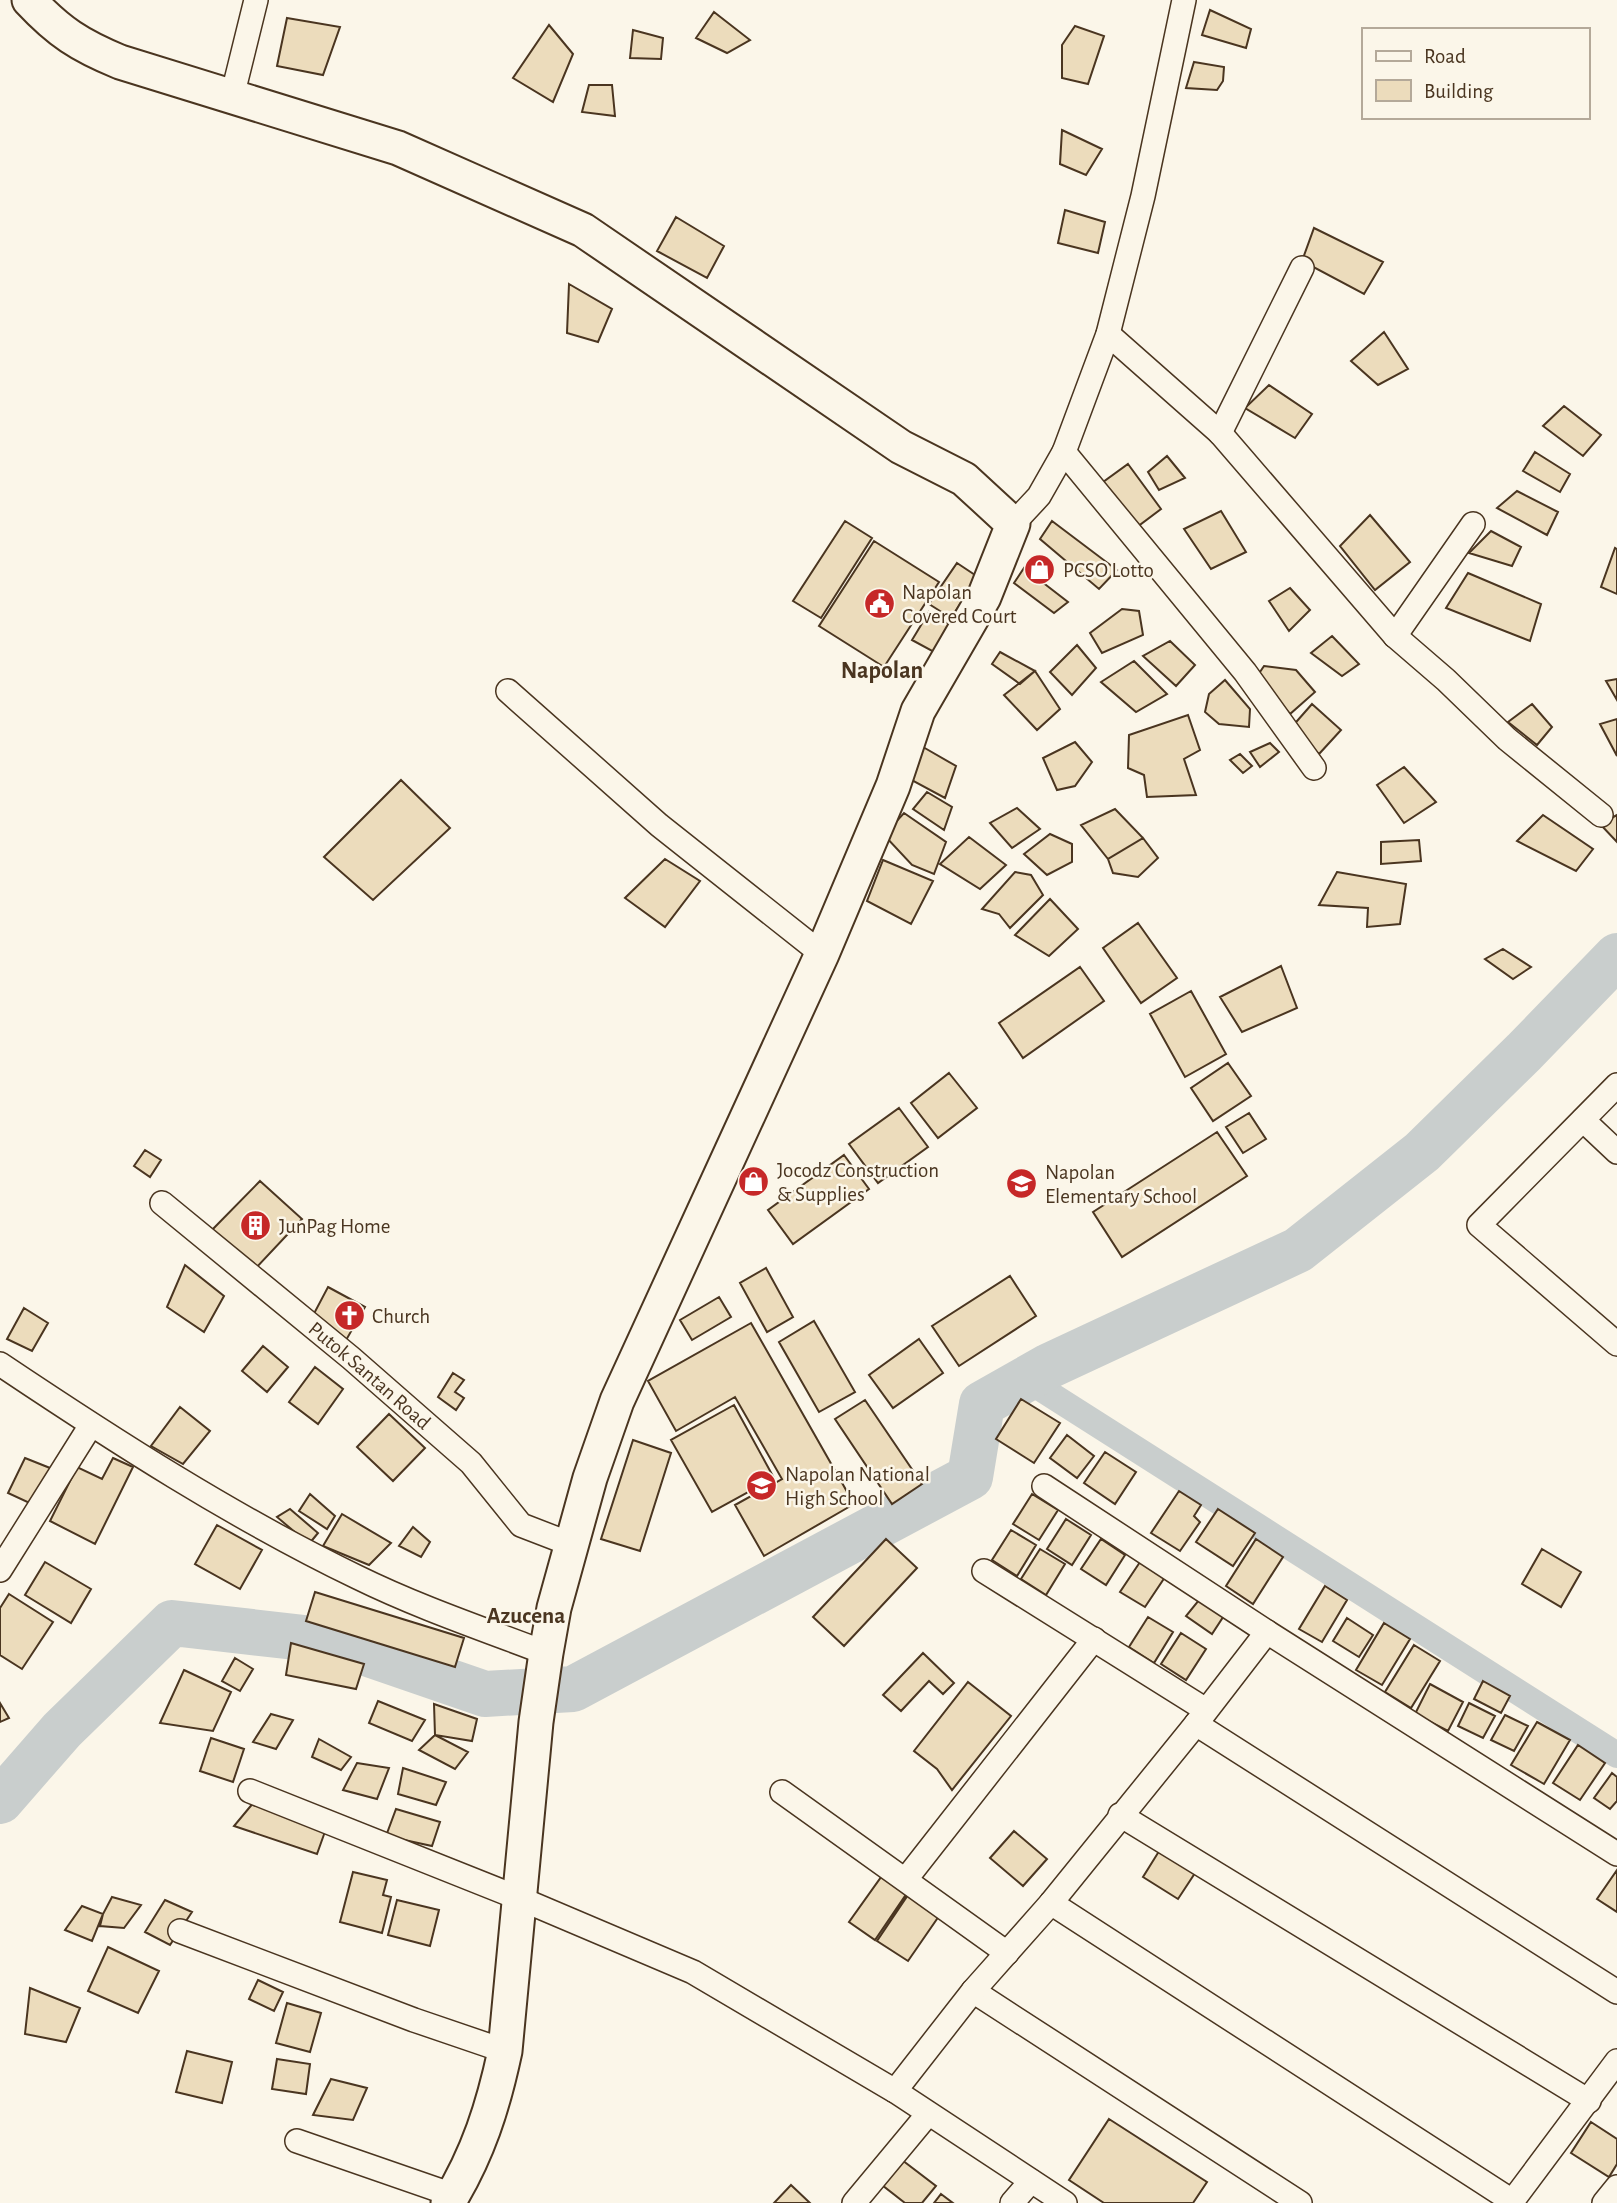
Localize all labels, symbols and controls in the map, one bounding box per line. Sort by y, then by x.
legend [1362,28,1589,119]
text: Road [1424,46,1466,67]
text: Building [1424,81,1494,102]
shop icon: PCSO Lotto [1023,553,1057,587]
place label: PCSO Lotto [1063,560,1154,581]
place label: Napolan Covered Court [902,582,1017,627]
public building icon: Napolan Covered Court [862,587,896,621]
district label: Napolan [841,659,923,683]
place label: Jocodz Construction & Supplies [777,1160,939,1205]
place label: Napolan Elementary School [1045,1162,1197,1207]
shop icon: Jocodz Construction & Supplies [737,1165,771,1199]
school or university icon: Napolan Elementary School [1005,1167,1039,1201]
building icon: JunPag Home [239,1209,273,1243]
place label: JunPag Home [279,1216,391,1237]
church icon: Church [332,1299,366,1333]
place label: Church [372,1306,430,1327]
street label: Putok Santan Road [305,1317,435,1433]
place label: Napolan National High School [785,1464,930,1509]
school or university icon: Napolan National High School [745,1469,779,1503]
district label: Azucena [487,1605,565,1628]

